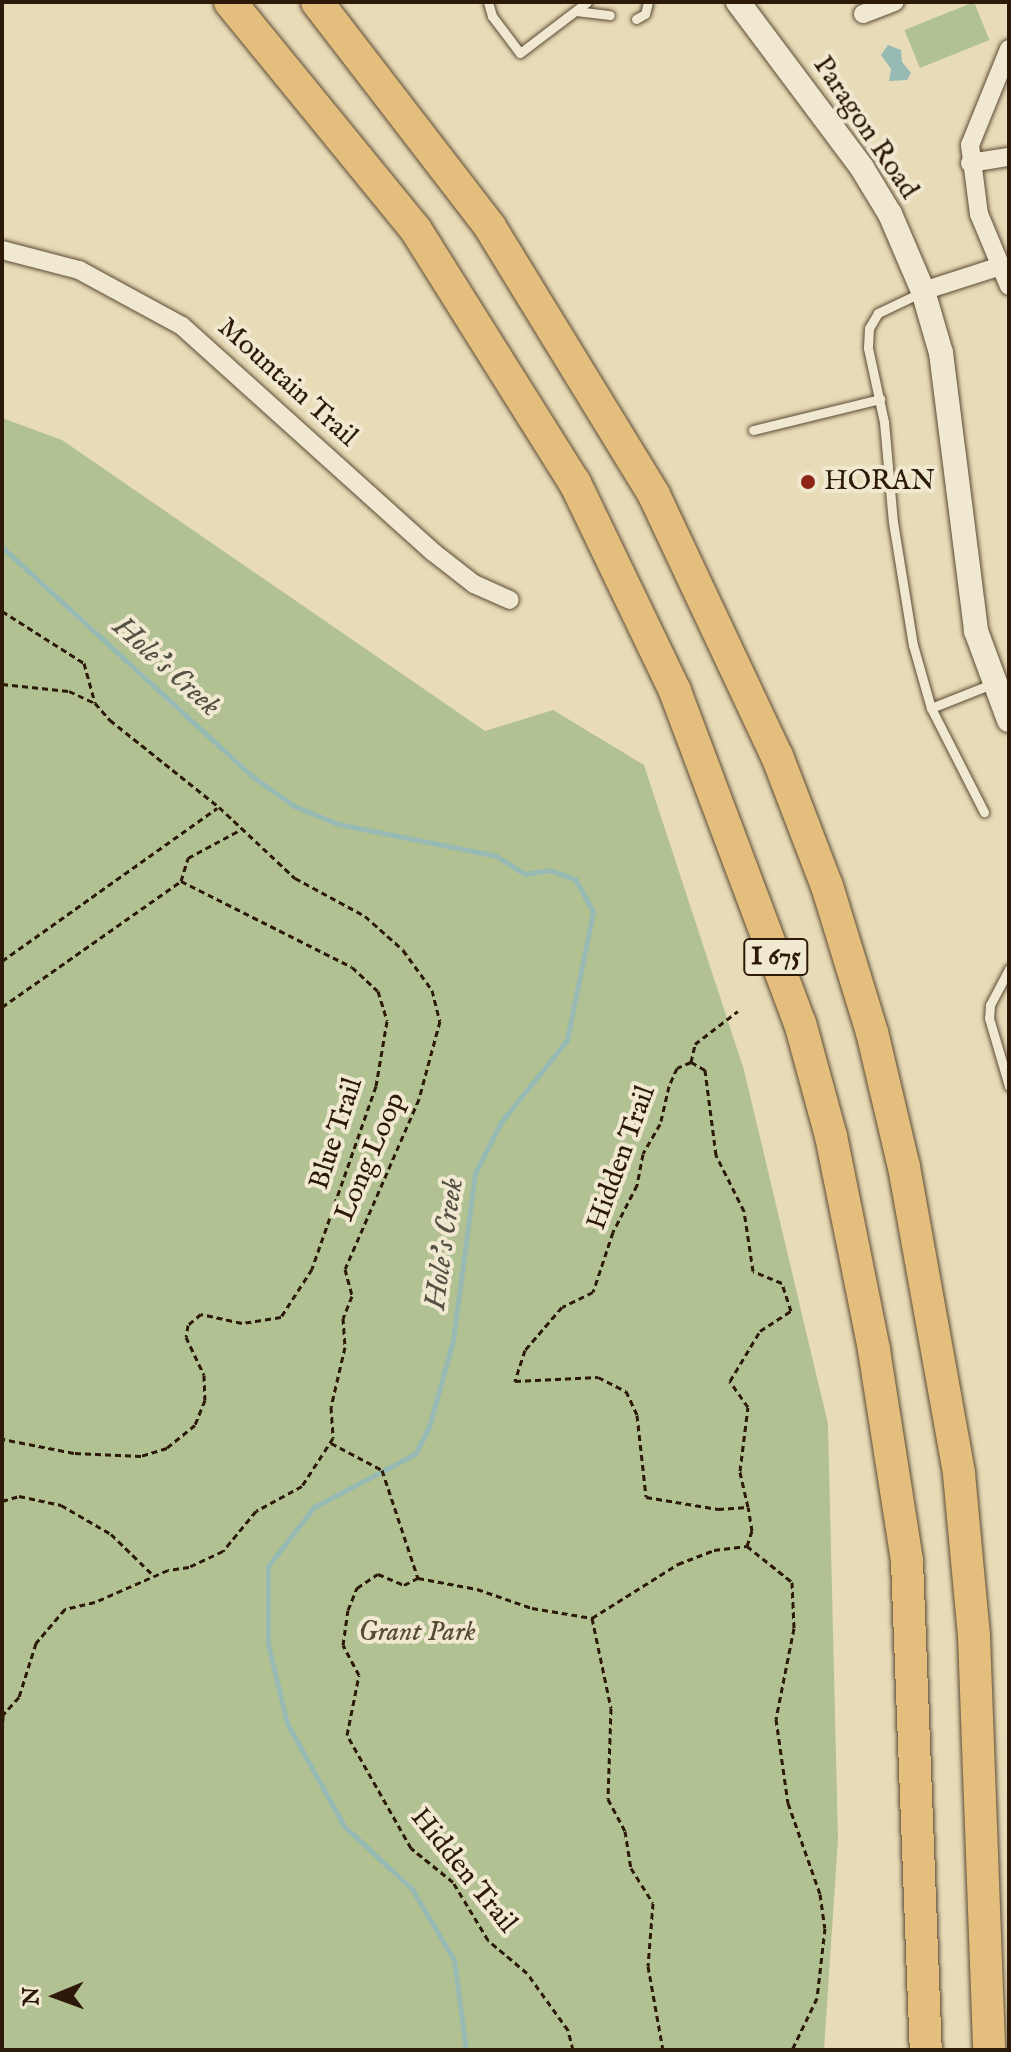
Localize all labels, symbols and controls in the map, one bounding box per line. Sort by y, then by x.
street label: Paragon Road [805,50,925,206]
street label: Mountain Trail [210,311,364,455]
place label: HORAN [824,465,935,499]
marker: HORAN [799,473,817,491]
water label: Hole's Creek [105,609,227,725]
road number: I 675 [742,935,810,979]
street label: Blue Trail [303,1074,371,1194]
street label: Hidden Trail [580,1081,664,1235]
street label: Long Loop [329,1087,413,1227]
water label: Hole's Creek [418,1176,472,1312]
park label: Grant Park [358,1616,476,1650]
street label: Hidden Trail [402,1802,524,1940]
north arrow [16,1956,96,2036]
text: N [18,1987,46,2006]

